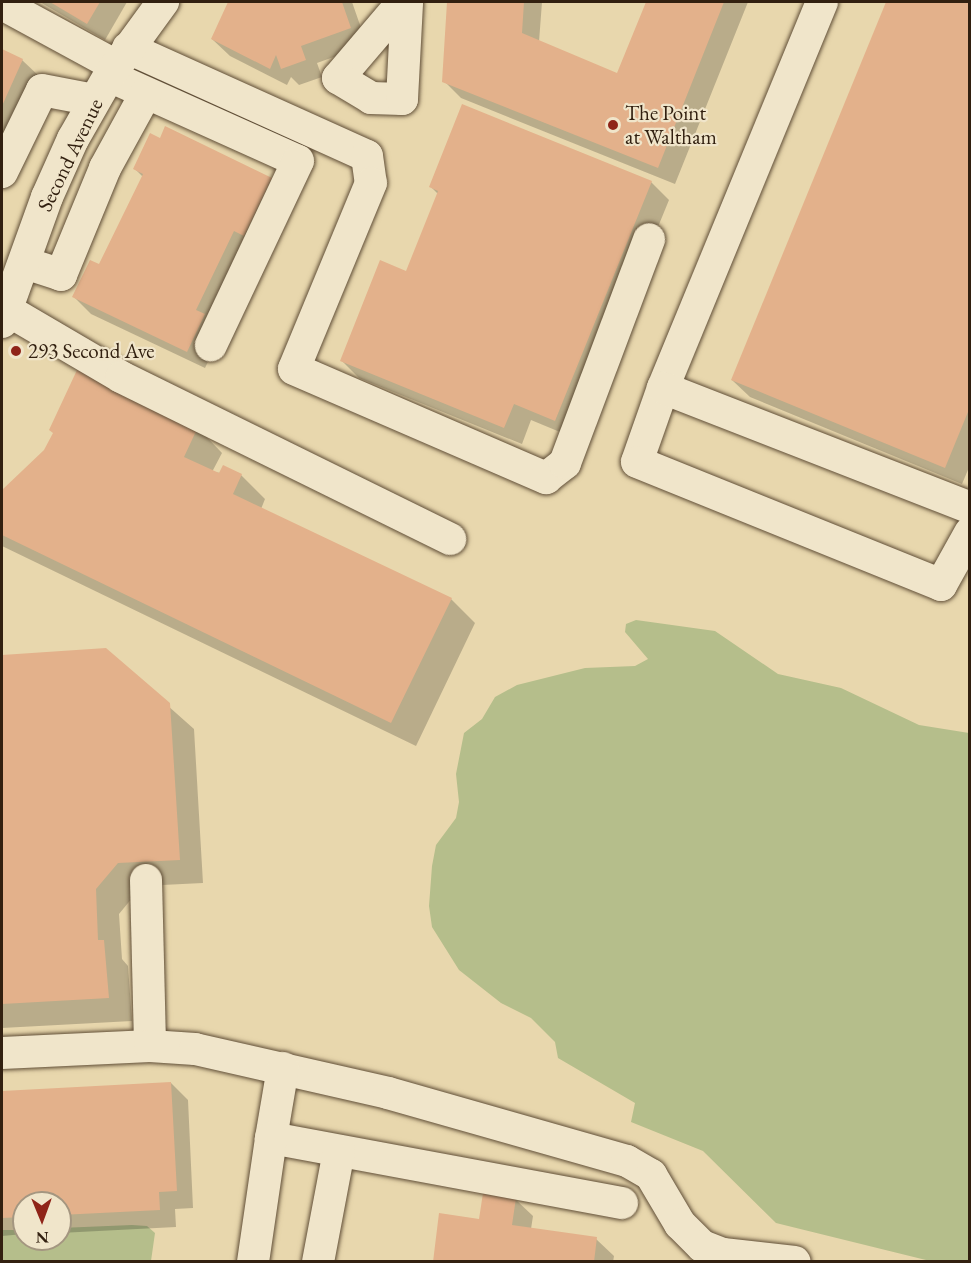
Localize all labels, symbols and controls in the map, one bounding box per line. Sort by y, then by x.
street label: Second Avenue [32,94,108,216]
place label: The Point at Waltham [625,100,717,150]
marker: The Point at Waltham [606,118,620,132]
place label: 293 Second Ave [28,338,155,364]
marker: 293 Second Ave [9,344,23,358]
north arrow [12,1191,72,1251]
text: N [36,1227,49,1248]

